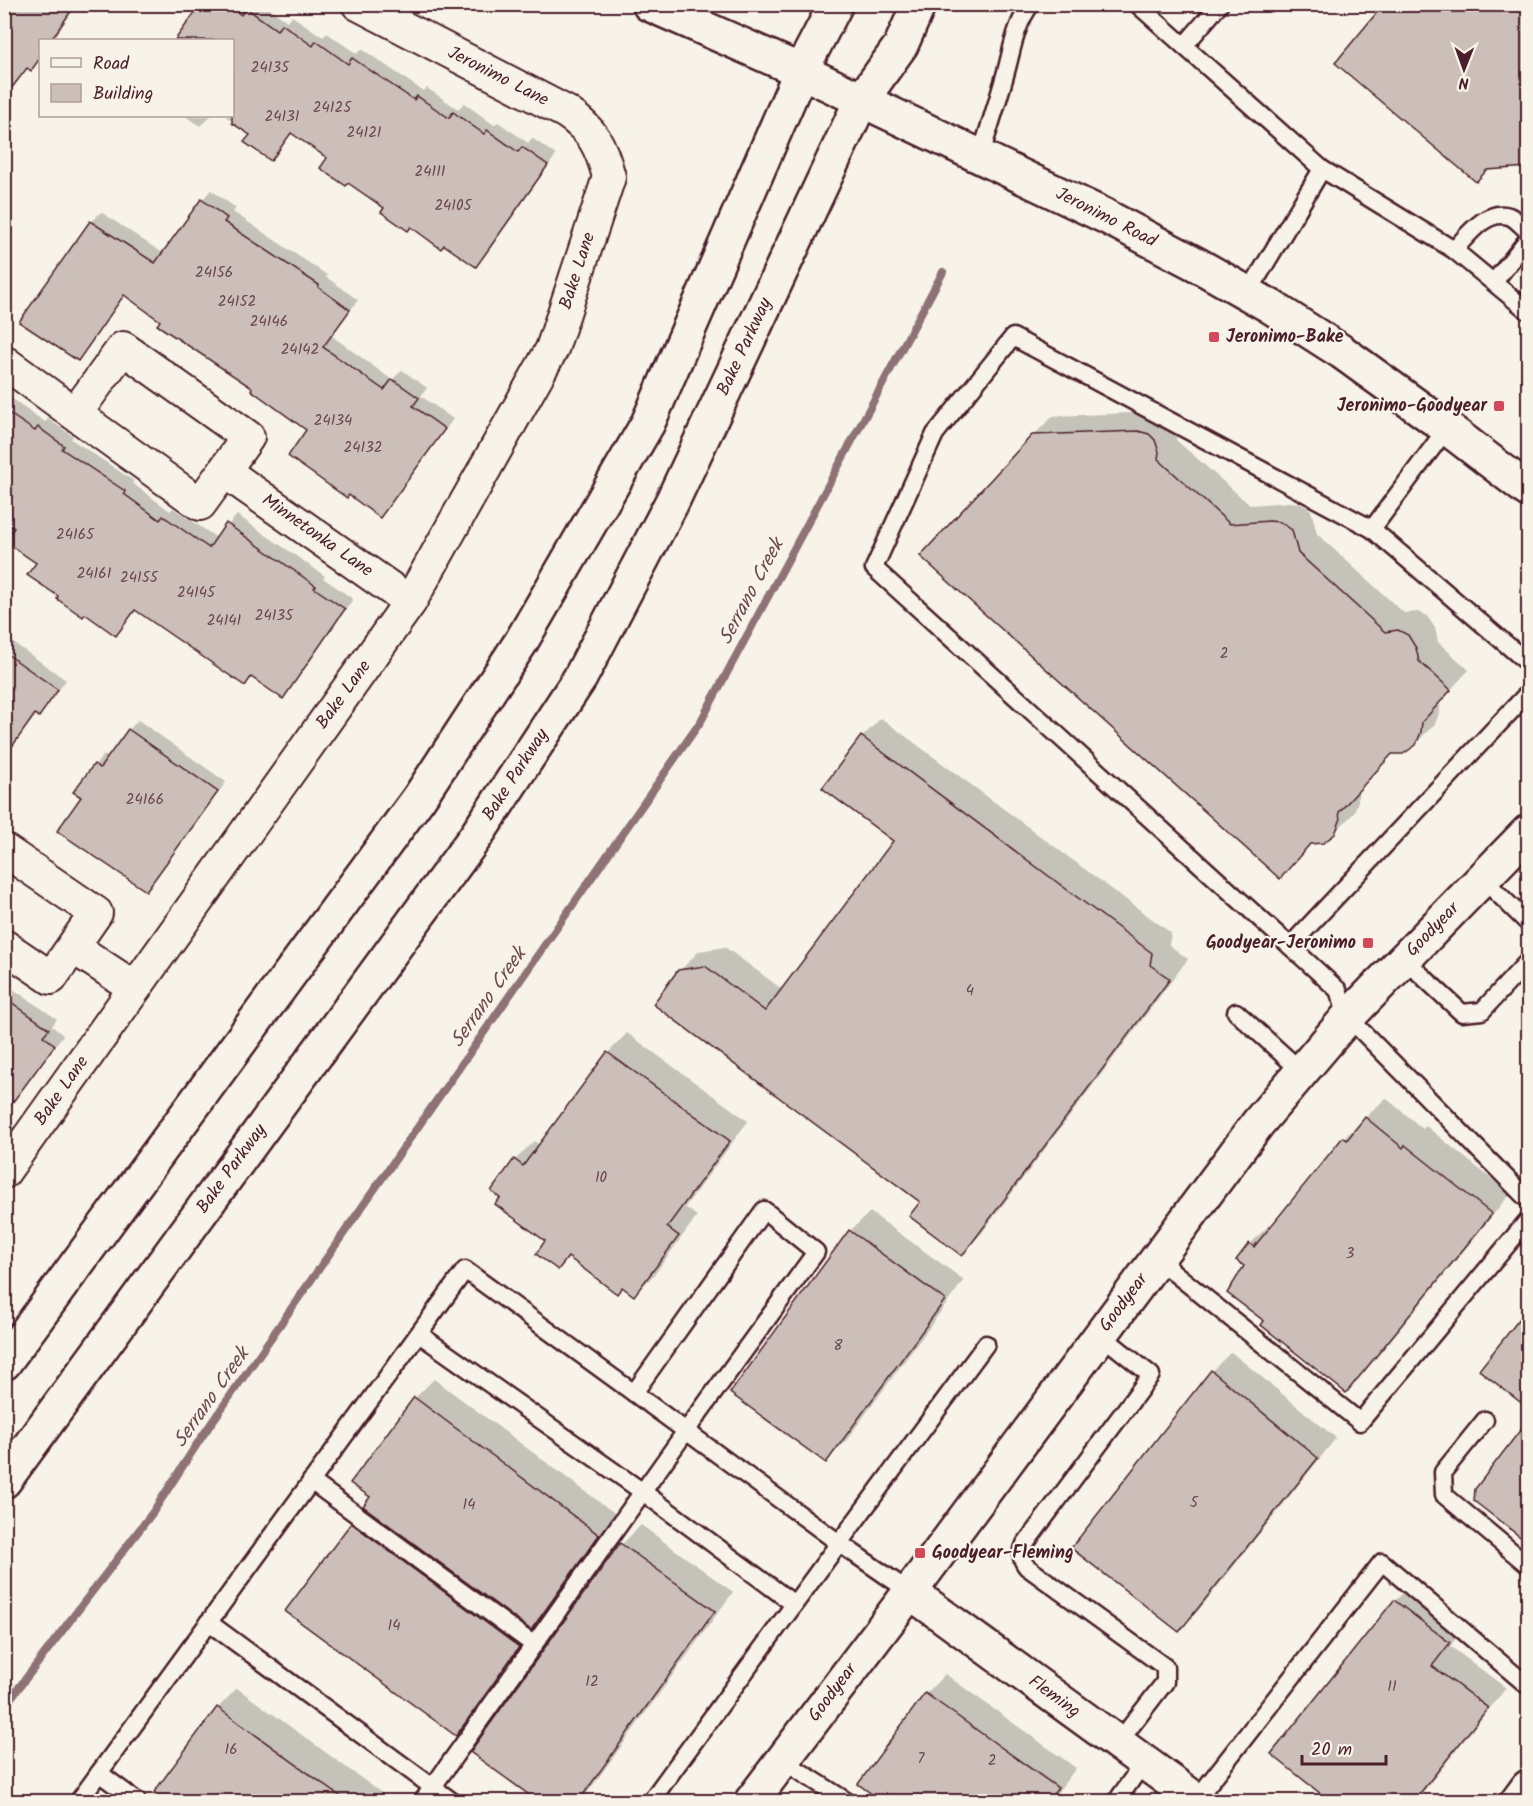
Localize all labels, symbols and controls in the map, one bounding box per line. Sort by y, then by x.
legend [39,39,234,117]
street label: Jeronimo Lane [442,39,554,115]
north arrow [1434,39,1494,99]
text: Road [93,50,130,79]
house number: 24135 [251,56,290,80]
text: N [1458,70,1469,95]
text: Building [93,80,153,109]
house number: 24125 [313,96,352,120]
house number: 24131 [265,105,300,129]
house number: 24121 [346,121,382,145]
house number: 24111 [414,160,446,184]
street label: Jeronimo Road [1050,180,1163,256]
house number: 24105 [434,194,473,218]
street label: Bake Lane [552,229,604,313]
house number: 24156 [195,261,233,285]
house number: 24152 [218,290,256,314]
street label: Bake Parkway [710,293,781,401]
house number: 24146 [250,310,288,334]
place label: Jeronimo-Bake [1226,323,1344,352]
marker: Jeronimo-Bake [1207,330,1221,344]
house number: 24142 [281,338,319,362]
place label: Jeronimo-Goodyear [1337,392,1488,421]
marker: Jeronimo-Goodyear [1492,399,1506,413]
house number: 24134 [314,409,352,433]
house number: 24132 [344,436,382,460]
street label: Minnetonka Lane [255,487,379,585]
house number: 24165 [56,523,95,547]
water label: Serrano Creek [711,531,795,651]
house number: 24161 [77,562,112,586]
house number: 24155 [120,566,159,590]
house number: 24145 [177,581,216,605]
house number: 24135 [255,604,294,628]
house number: 24141 [207,609,242,633]
house number: 2 [1220,642,1228,666]
street label: Bake Lane [309,654,379,736]
street label: Bake Parkway [475,722,557,827]
house number: 24166 [126,788,164,812]
street label: Goodyear [1399,895,1468,964]
place label: Goodyear-Jeronimo [1206,929,1356,958]
marker: Goodyear-Jeronimo [1361,936,1375,950]
water label: Serrano Creek [443,939,537,1055]
house number: 4 [966,979,974,1003]
street label: Bake Lane [27,1050,97,1132]
street label: Bake Parkway [189,1117,275,1220]
house number: 10 [595,1166,608,1190]
house number: 3 [1346,1242,1355,1266]
street label: Goodyear [1092,1267,1156,1339]
house number: 8 [833,1334,843,1358]
water label: Serrano Creek [166,1339,260,1455]
house number: 5 [1190,1491,1199,1515]
house number: 14 [463,1493,475,1517]
place label: Goodyear-Fleming [932,1539,1074,1568]
marker: Goodyear-Fleming [913,1546,927,1560]
house number: 14 [388,1614,400,1638]
street label: Goodyear [801,1657,865,1729]
street label: Fleming [1022,1668,1086,1726]
house number: 12 [585,1670,599,1694]
house number: 11 [1387,1675,1397,1699]
scale bar [1302,1728,1386,1766]
text: 20 m [1311,1736,1352,1765]
house number: 16 [224,1738,238,1762]
house number: 7 [918,1747,926,1771]
house number: 2 [988,1749,996,1773]

